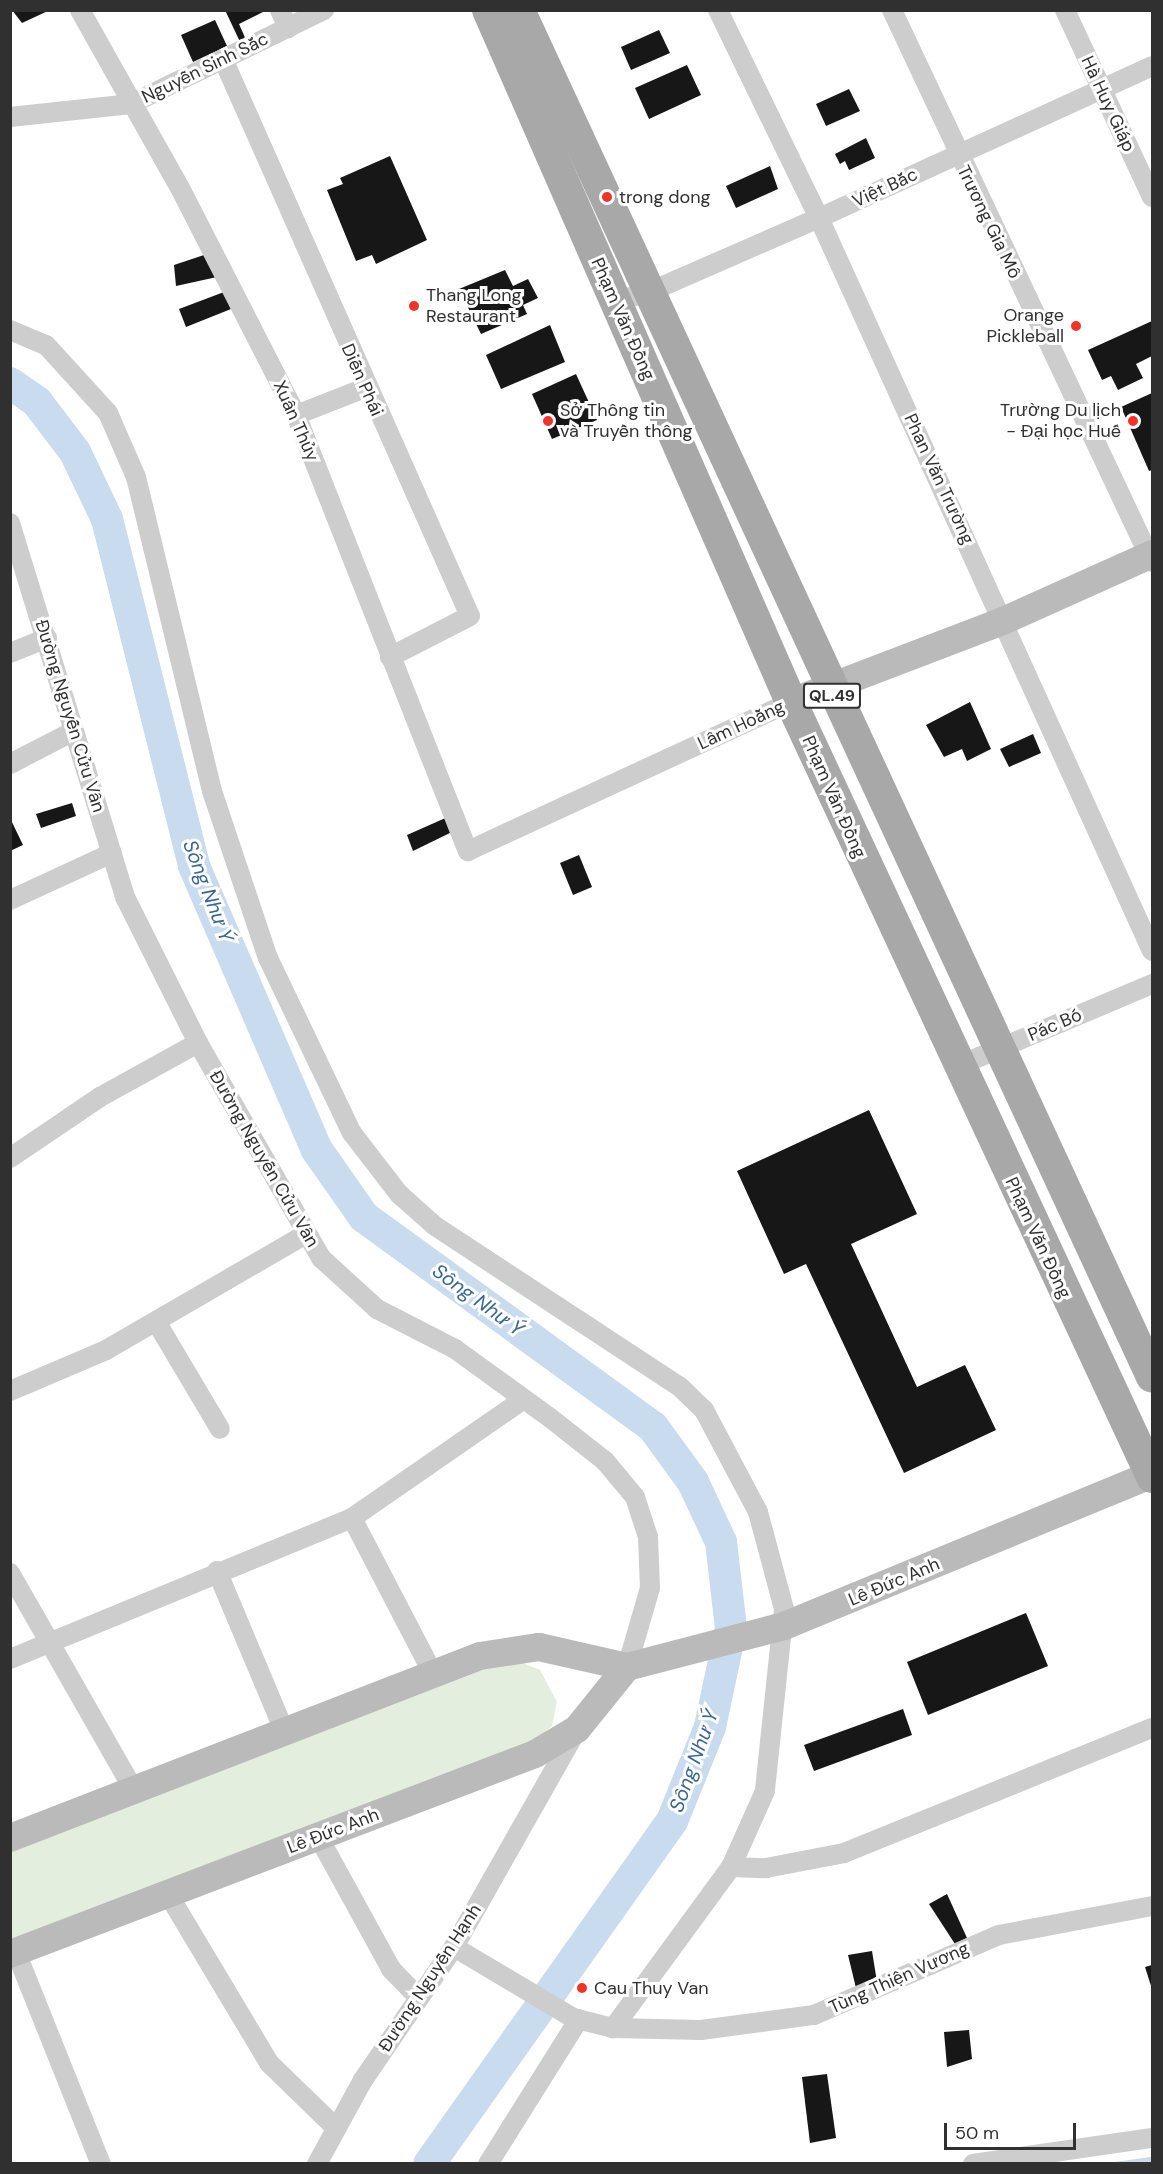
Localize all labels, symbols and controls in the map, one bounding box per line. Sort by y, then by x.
street label: Nguyễn Sinh Sắc [138,28,272,108]
street label: Hà Huy Giáp [1076,53,1140,155]
street label: Trương Gia Mô [952,162,1026,282]
street label: Việt Bắc [849,164,921,212]
place label: trong dong [619,186,711,208]
marker: trong dong [600,190,614,204]
street label: Phạm Văn Đồng [586,255,660,383]
place label: Thang Long Restaurant [426,285,522,328]
marker: Thang Long Restaurant [407,299,421,313]
place label: Orange Pickleball [987,305,1064,348]
marker: Orange Pickleball [1069,319,1083,333]
street label: Diễn Phái [336,340,388,420]
street label: Xuân Thủy [269,377,323,465]
place label: Sở Thông tin và Truyền thông [560,400,693,442]
place label: Trường Du lịch - Đại học Huế [1000,400,1121,442]
street label: Phan Văn Trường [899,410,979,548]
marker: Sở Thông tin và Truyền thông [541,414,555,428]
marker: Trường Du lịch - Đại học Huế [1126,414,1140,428]
street label: Đường Nguyễn Cửu Vân [30,617,110,815]
road number: QL.49 [802,683,862,709]
street label: Lâm Hoằng [694,696,788,754]
street label: Phạm Văn Đồng [797,733,871,861]
water label: Sông Như Ý [178,837,238,945]
street label: Pác Bó [1025,1004,1085,1046]
street label: Đường Nguyễn Cửu Vân [205,1067,323,1251]
street label: Phạm Văn Đồng [1000,1174,1076,1302]
water label: Sông Như Ý [428,1259,528,1341]
street label: Lê Đức Anh [845,1553,943,1611]
water label: Sông Như Ý [664,1707,724,1815]
street label: Lê Đức Anh [284,1804,382,1858]
street label: Đường Nguyễn Hạnh [374,1900,486,2056]
street label: Tùng Thiện Vương [826,1937,972,2019]
place label: Cau Thuy Van [594,1977,709,1999]
marker: Cau Thuy Van [575,1981,589,1995]
scale bar [947,2111,1079,2149]
text: 50 m [955,2121,999,2145]

